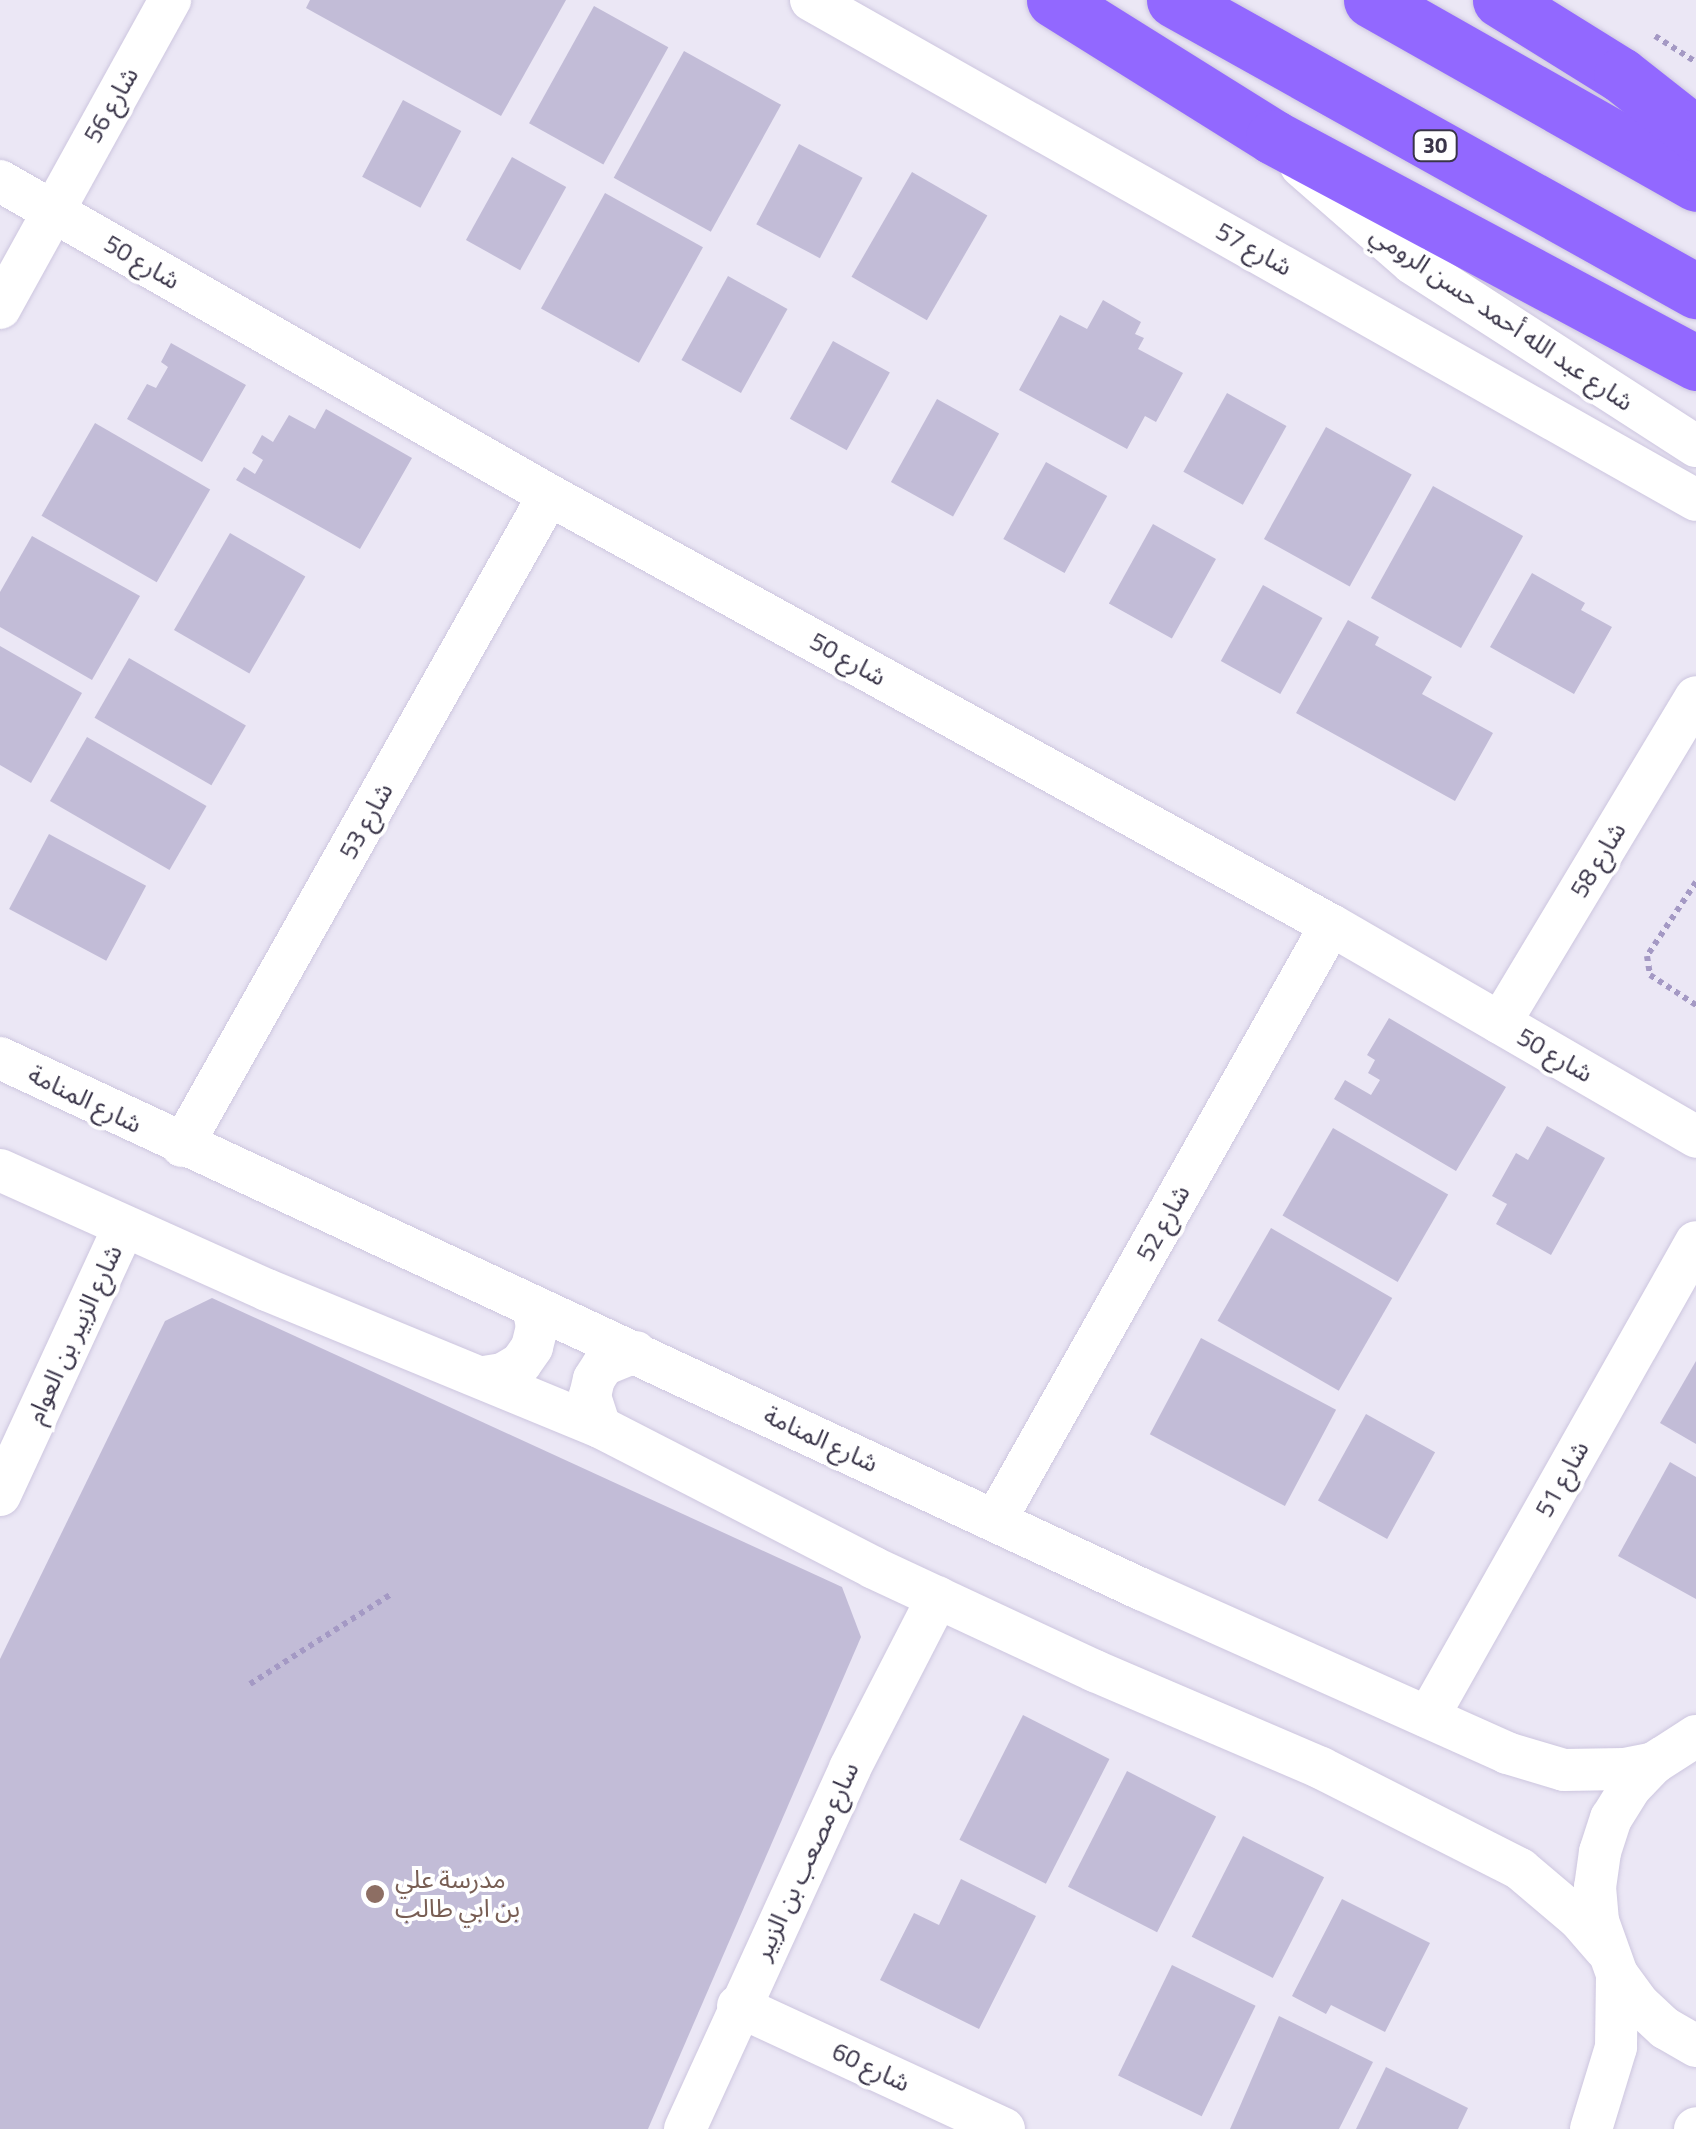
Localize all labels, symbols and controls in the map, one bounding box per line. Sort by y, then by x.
street label: شارع 56 [77,62,145,148]
road number: 30 [1412,129,1458,163]
street label: شارع 57 [1211,216,1297,282]
street label: شارع عبد الله أحمد حسن الرومي [1365,219,1639,417]
street label: شارع 50 [99,228,185,296]
street label: شارع 50 [805,626,891,692]
street label: شارع 53 [333,778,399,864]
street label: شارع 58 [1564,817,1632,903]
street label: شارع 50 [1512,1021,1598,1089]
street label: شارع المنامة [23,1059,147,1139]
street label: شارع 52 [1130,1180,1196,1266]
street label: شارع الزبير بن العوام [20,1240,128,1428]
street label: شارع المنامة [759,1400,883,1478]
street label: شارع 51 [1529,1436,1595,1522]
street label: سارع مصعب بن الزبير [747,1757,865,1965]
place label: مدرسة علي بن ابي طالب [395,1865,520,1924]
marker: مدرسة علي بن ابي طالب [364,1883,386,1905]
street label: شارع 60 [827,2036,915,2098]

